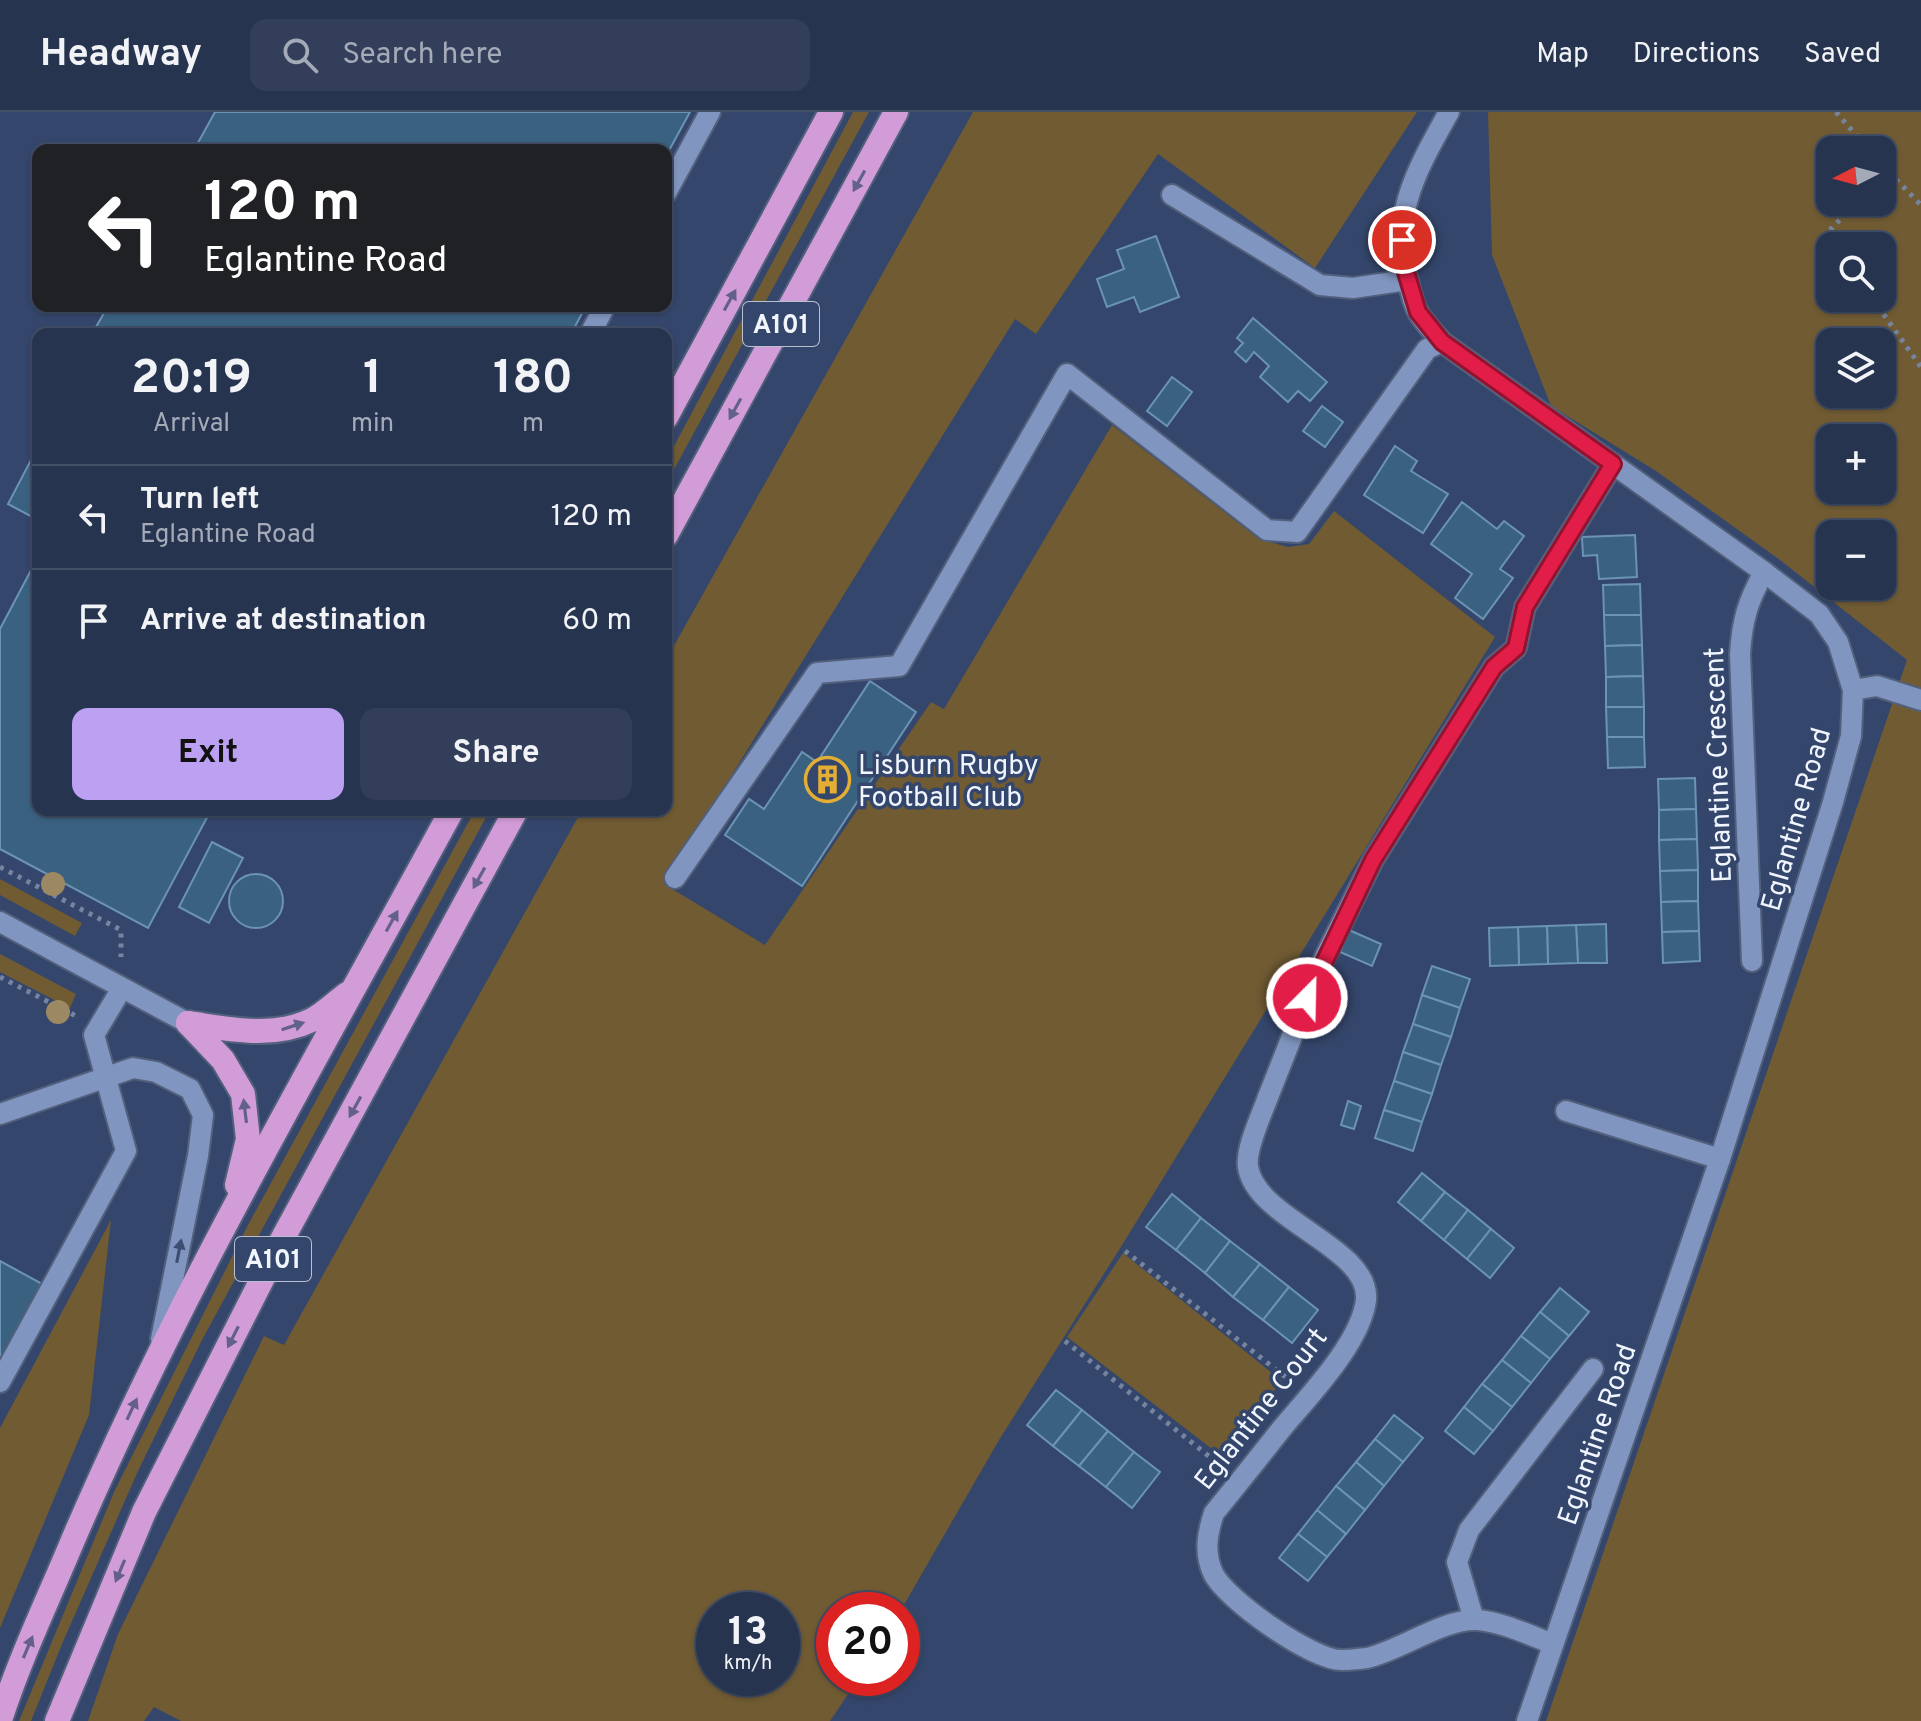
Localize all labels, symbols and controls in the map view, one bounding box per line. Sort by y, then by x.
search box [250,19,810,91]
text: Headway [40,31,202,80]
icon: search [278,33,322,77]
text: Search here [342,37,502,74]
text: Map [1536,37,1589,73]
text: Directions [1633,37,1760,73]
text: Saved [1804,37,1881,73]
north arrow [1816,136,1896,216]
map controls [1816,136,1896,600]
one-way arrow [852,169,866,192]
text: 120 m [204,170,361,240]
icon: left [72,176,176,280]
pin [1368,206,1436,274]
icon: arrive [1380,218,1424,262]
button: search [1816,232,1896,312]
text: Eglantine Road [204,239,447,285]
one-way arrow [723,288,737,311]
road number: A101 [743,302,819,346]
button: layers [1816,328,1896,408]
text: 20:19 [131,350,252,410]
text: 1 [363,350,382,410]
text: 180 [493,350,573,410]
one-way arrow [728,398,742,420]
text: Arrival [153,408,230,441]
text: min [351,408,394,441]
text: m [522,408,544,441]
button: + [1816,424,1896,504]
text: Turn left [140,482,260,519]
icon: left [72,495,116,539]
text: 120 m [551,499,632,536]
text: Eglantine Road [140,519,316,552]
button: − [1816,520,1896,600]
icon: arrive [72,599,116,643]
text: Arrive at destination [140,603,426,640]
text: 60 m [562,603,632,640]
street label: Eglantine Crescent [1698,646,1742,883]
button: Exit [72,708,344,800]
button: Share [360,708,632,800]
street label: Eglantine Road [1755,724,1841,916]
place label: Lisburn Rugby Football Club [858,749,1039,817]
building icon: Lisburn Rugby Football Club [803,756,851,804]
one-way arrow [472,867,486,890]
one-way arrow [385,909,398,932]
position arrow [1265,956,1349,1040]
one-way arrow [281,1019,305,1032]
one-way arrow [348,1096,362,1118]
one-way arrow [238,1098,251,1123]
road number: A101 [235,1237,311,1281]
one-way arrow [173,1238,185,1263]
street label: Eglantine Court [1188,1322,1337,1498]
one-way arrow [227,1325,240,1348]
street label: Eglantine Road [1551,1340,1647,1530]
one-way arrow [126,1397,139,1421]
one-way arrow [113,1559,126,1582]
speed limit sign: 20 [816,1592,920,1696]
text: 13 [728,1609,768,1659]
one-way arrow [21,1635,34,1659]
text: km/h [724,1651,772,1677]

